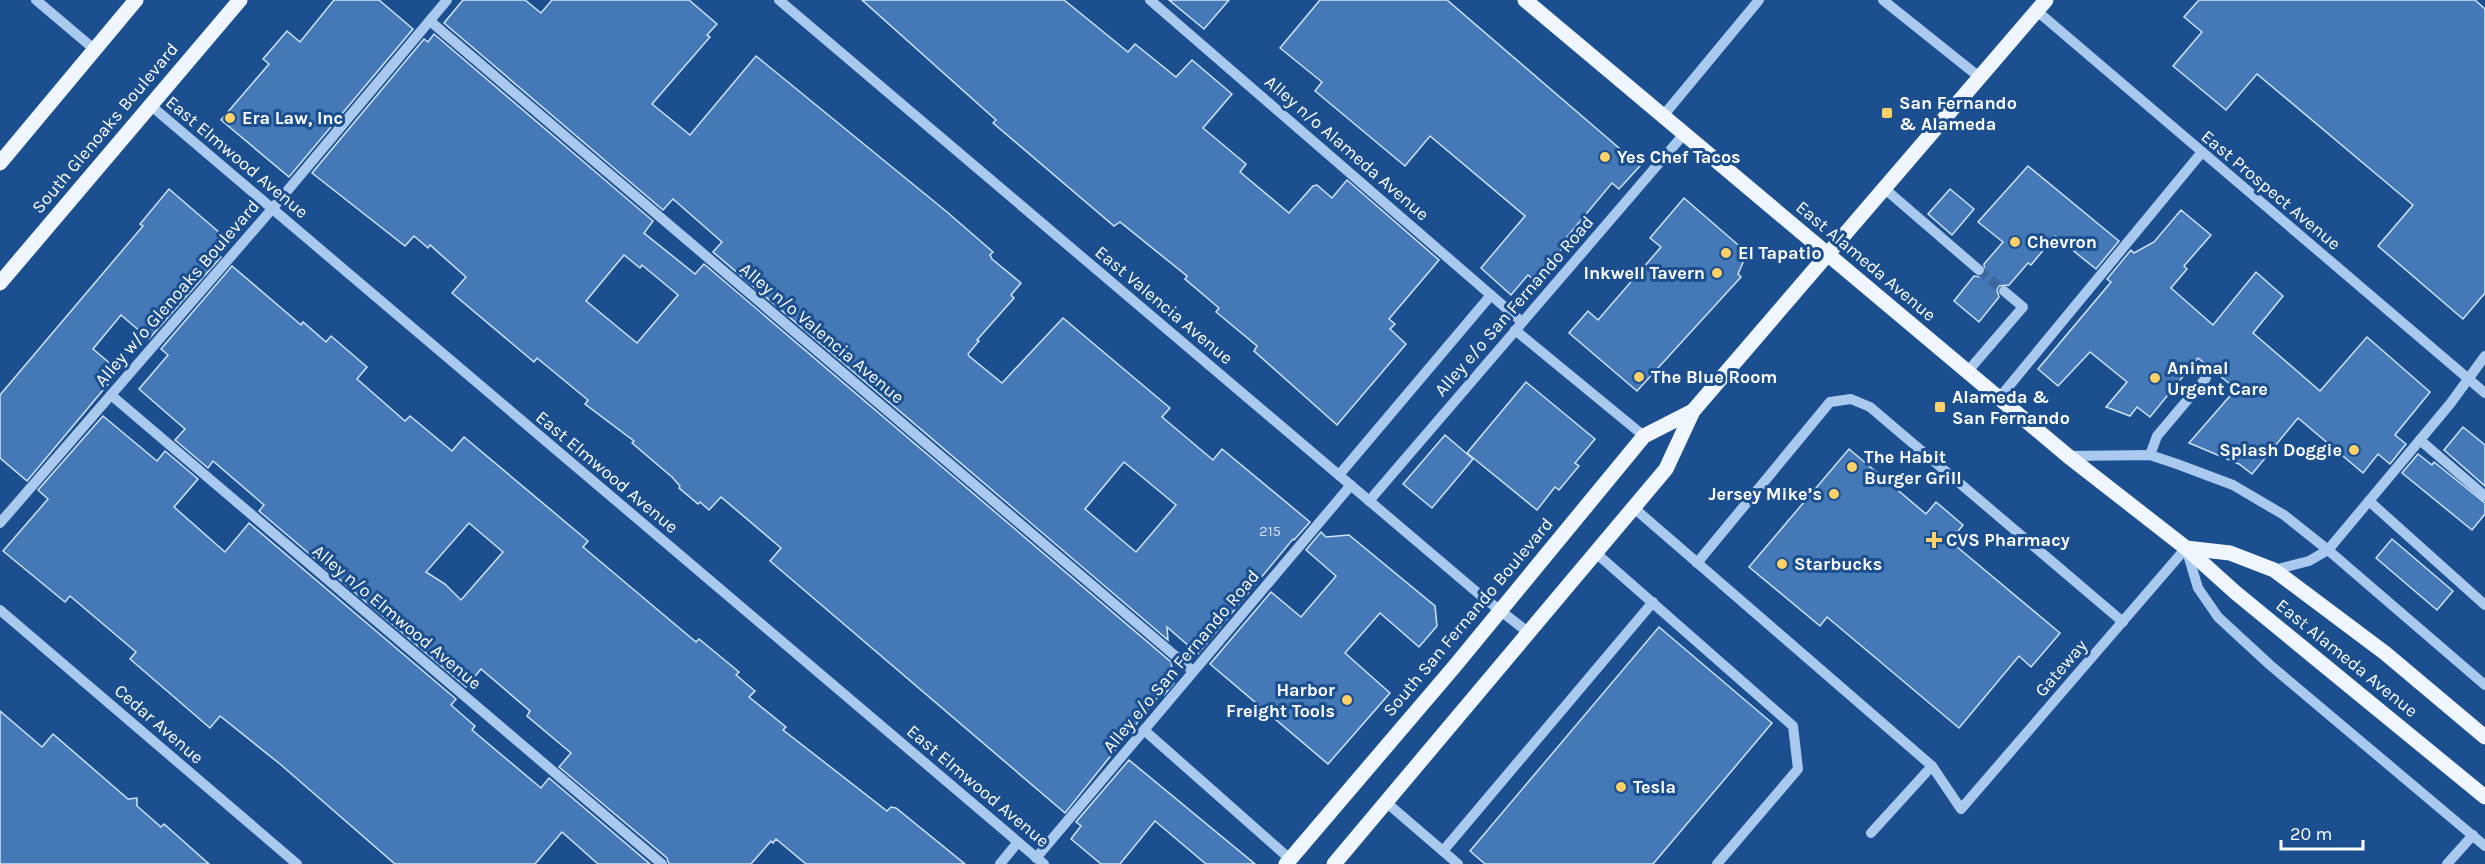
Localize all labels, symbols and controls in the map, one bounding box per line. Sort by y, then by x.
street label: South Glenoaks Boulevard [27,38,183,218]
street label: Alley n/o Alameda Avenue [1260,71,1434,225]
street label: East Elmwood Avenue [161,91,313,223]
place label: San Fernando & Alameda [1899,92,2017,135]
marker: San Fernando & Alameda [1880,106,1894,120]
place label: Era Law, Inc [242,107,343,129]
marker: Era Law, Inc [223,111,237,125]
street label: East Prospect Avenue [2197,125,2345,255]
place label: Yes Chef Tacos [1617,146,1741,168]
marker: Yes Chef Tacos [1598,150,1612,164]
street label: Alley w/o Glenoaks Boulevard [90,195,264,391]
street label: East Alameda Avenue [1792,196,1940,326]
street label: Alley e/o San Fernando Road [1430,211,1598,401]
place label: Chevron [2027,231,2097,253]
marker: Chevron [2008,235,2022,249]
street label: East Valencia Avenue [1091,241,1237,369]
place label: El Tapatio [1738,242,1822,264]
marker: El Tapatio [1719,246,1733,260]
street label: Alley n/o Valencia Avenue [735,258,909,408]
place label: Inkwell Tavern [1583,262,1705,284]
marker: Inkwell Tavern [1710,266,1724,280]
place label: Animal Urgent Care [2167,357,2268,400]
place label: The Blue Room [1651,366,1777,388]
marker: The Blue Room [1632,370,1646,384]
marker: Animal Urgent Care [2148,371,2162,385]
place label: Alameda & San Fernando [1952,386,2070,429]
marker: Alameda & San Fernando [1933,400,1947,414]
street label: East Elmwood Avenue [531,406,683,538]
place label: Splash Doggie [2219,439,2342,461]
marker: Splash Doggie [2347,443,2361,457]
place label: The Habit Burger Grill [1864,446,1962,489]
marker: The Habit Burger Grill [1845,460,1859,474]
place label: Jersey Mike’s [1709,483,1822,505]
marker: Jersey Mike’s [1827,487,1841,501]
street label: South San Fernando Boulevard [1378,513,1558,721]
house number: 215 [1259,522,1281,540]
place label: CVS Pharmacy [1946,529,2070,551]
marker: CVS Pharmacy [1927,533,1941,547]
street label: Alley n/o Elmwood Avenue [308,540,486,694]
place label: Starbucks [1794,553,1882,575]
marker: Starbucks [1775,557,1789,571]
street label: Alley e/o San Fernando Road [1098,565,1264,757]
street label: East Alameda Avenue [2272,594,2422,722]
street label: Gateway [2030,634,2092,701]
street label: Cedar Avenue [110,679,208,769]
place label: Harbor Freight Tools [1226,679,1335,722]
marker: Harbor Freight Tools [1340,693,1354,707]
street label: East Elmwood Avenue [902,720,1054,852]
place label: Tesla [1633,776,1676,798]
marker: Tesla [1614,780,1628,794]
scale bar [2281,813,2364,851]
text: 20 m [2290,823,2332,845]

